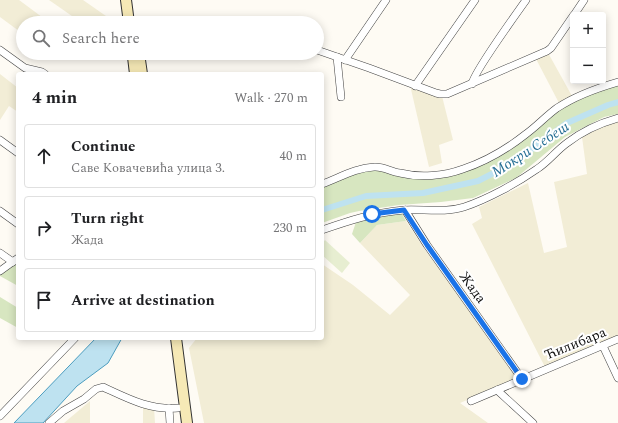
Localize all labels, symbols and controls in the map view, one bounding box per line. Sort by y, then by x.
map controls [570,12,606,84]
button: + [570,12,606,48]
search box [16,16,324,60]
icon: search [30,27,52,49]
text: Search here [62,27,140,50]
button: − [570,48,606,84]
text: 4 min [32,85,77,111]
text: Walk · 270 m [234,88,308,108]
water label: Мокри Себеш [487,115,574,183]
text: Continue [71,135,136,158]
icon: ahead [33,145,55,167]
text: 40 m [280,146,307,166]
text: Саве Ковачевића улица 3. [71,158,225,178]
route start [363,205,381,223]
text: Turn right [71,207,144,230]
icon: right [33,217,55,239]
text: 230 m [273,218,307,238]
text: Жада [71,230,104,250]
street label: Жада [454,267,491,308]
icon: arrive [33,289,55,311]
text: Arrive at destination [71,289,215,312]
street label: Ћилибара [541,321,609,365]
route end [513,370,531,388]

